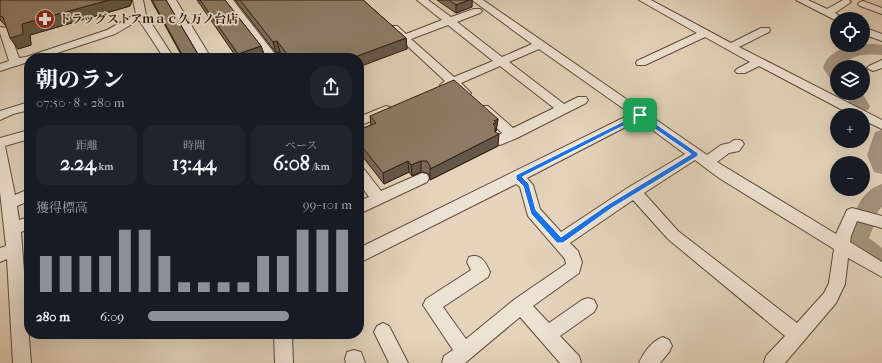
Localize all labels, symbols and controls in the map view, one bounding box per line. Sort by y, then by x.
pharmacy icon: ドラッグストアｍａｃ久万ノ台店 [34,8,56,30]
place label: ドラッグストアｍａｃ久万ノ台店 [59,12,238,26]
map controls [830,12,870,196]
button: locate [830,12,870,52]
button: layers [830,60,870,100]
button: share [310,66,352,108]
text: 朝のラン [36,67,124,93]
text: 07:50 · 8 × 280 m [36,95,125,110]
pin [623,98,657,132]
icon: arrive [629,104,651,126]
button: + [830,108,870,148]
text: 距離 [76,139,98,152]
text: 時間 [183,139,205,152]
text: ペース [285,139,318,152]
text: 2.24 [60,152,96,175]
text: 13:44 [172,152,216,175]
text: 6:08 [273,152,310,175]
button: − [830,156,870,196]
text: km [96,160,113,173]
text: /km [310,160,330,173]
text: 99–101 m [303,197,352,212]
text: 獲得標高 [36,200,88,215]
text: 280 m [36,309,70,324]
text: 6:09 [100,309,124,324]

